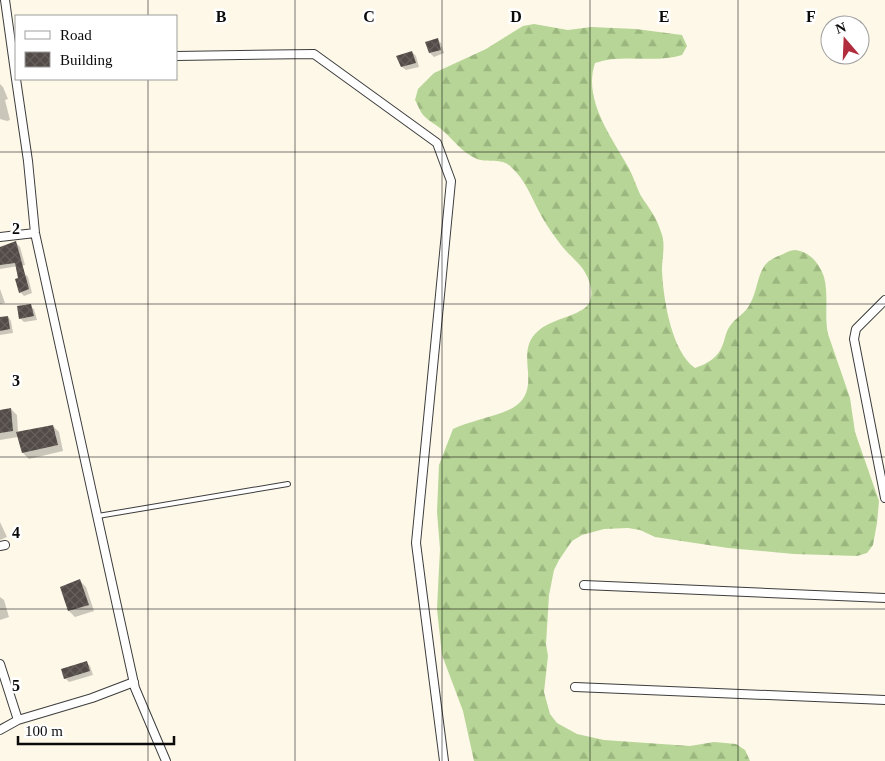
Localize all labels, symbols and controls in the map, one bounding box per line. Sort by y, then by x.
text: B [216,8,227,25]
text: C [363,8,375,25]
text: D [510,8,522,25]
text: E [659,8,669,25]
text: F [806,8,816,25]
legend [15,15,178,80]
north arrow [820,15,870,65]
text: N [834,19,848,37]
text: Road [60,27,92,43]
text: Building [60,52,113,68]
text: 2 [12,220,20,237]
text: 3 [12,372,20,389]
text: 4 [12,524,20,541]
text: 5 [12,677,20,694]
scale bar [18,714,174,746]
text: 100 m [25,723,63,739]

